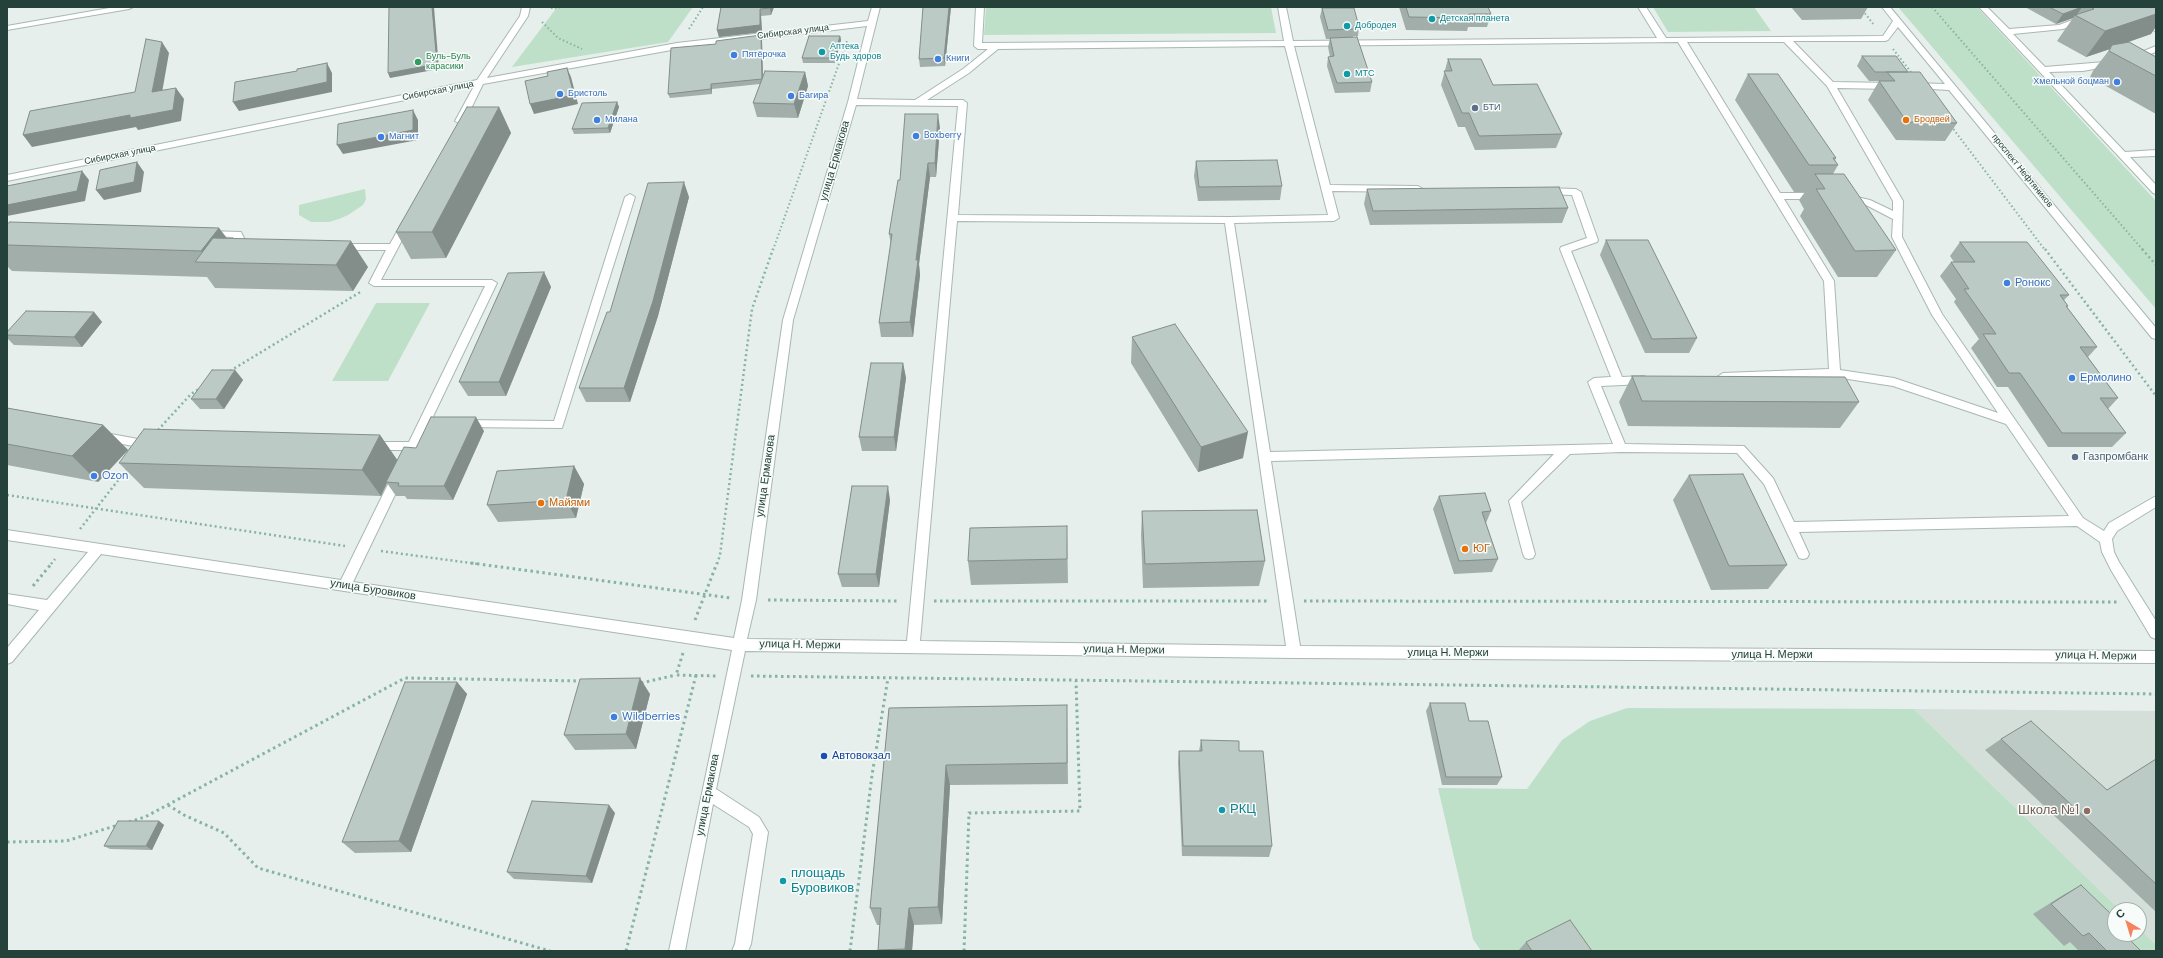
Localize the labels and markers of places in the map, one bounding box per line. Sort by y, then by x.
marker: Детская планета [1427,14,1437,24]
place label: Детская планета [1440,14,1510,24]
marker: Добродея [1342,21,1352,31]
place label: Добродея [1355,21,1396,31]
place label: Аптека Будь здоров [830,42,881,63]
marker: Аптека Будь здоров [817,47,827,57]
marker: Пятёрочка [729,50,739,60]
place label: Пятёрочка [742,50,786,60]
place label: Буль-Буль карасики [426,52,471,73]
marker: Книги [933,54,943,64]
place label: Книги [946,54,970,64]
marker: Буль-Буль карасики [413,57,423,67]
marker: МТС [1342,69,1352,79]
place label: МТС [1355,69,1374,79]
place label: Хмельной боцман [2033,77,2109,87]
marker: Хмельной боцман [2112,77,2122,87]
marker: Бристоль [555,89,565,99]
place label: Бристоль [568,89,607,99]
marker: Багира [786,91,796,101]
place label: Багира [799,91,828,101]
marker: БТИ [1470,103,1480,113]
place label: БТИ [1483,103,1500,113]
marker: Милана [592,115,602,125]
place label: Милана [605,115,638,125]
marker: Бродвей [1901,115,1911,125]
place label: Бродвей [1914,115,1950,125]
marker: Boxberry [911,131,921,141]
place label: Boxberry [924,131,961,141]
marker: Магнит [376,132,386,142]
place label: Магнит [389,132,419,142]
place label: Ронокс [2015,276,2051,290]
marker: Ронокс [2002,278,2012,288]
place label: Ермолино [2080,371,2132,385]
marker: Ермолино [2067,373,2077,383]
place label: Газпромбанк [2083,450,2148,464]
marker: Газпромбанк [2070,452,2080,462]
place label: Ozon [102,469,128,483]
marker: Ozon [89,471,99,481]
place label: Майями [549,496,590,510]
marker: Майями [536,498,546,508]
place label: ЮГ [1473,542,1490,556]
marker: ЮГ [1460,544,1470,554]
place label: Wildberries [622,710,680,724]
marker: Wildberries [609,712,619,722]
place label: Автовокзал [832,749,890,763]
marker: Автовокзал [819,751,829,761]
place label: РКЦ [1230,802,1256,818]
place label: Школа №1 [2018,803,2079,819]
marker: РКЦ [1217,805,1227,815]
marker: Школа №1 [2082,806,2092,816]
place label: площадь Буровиков [791,866,854,897]
marker: площадь Буровиков [778,876,788,886]

